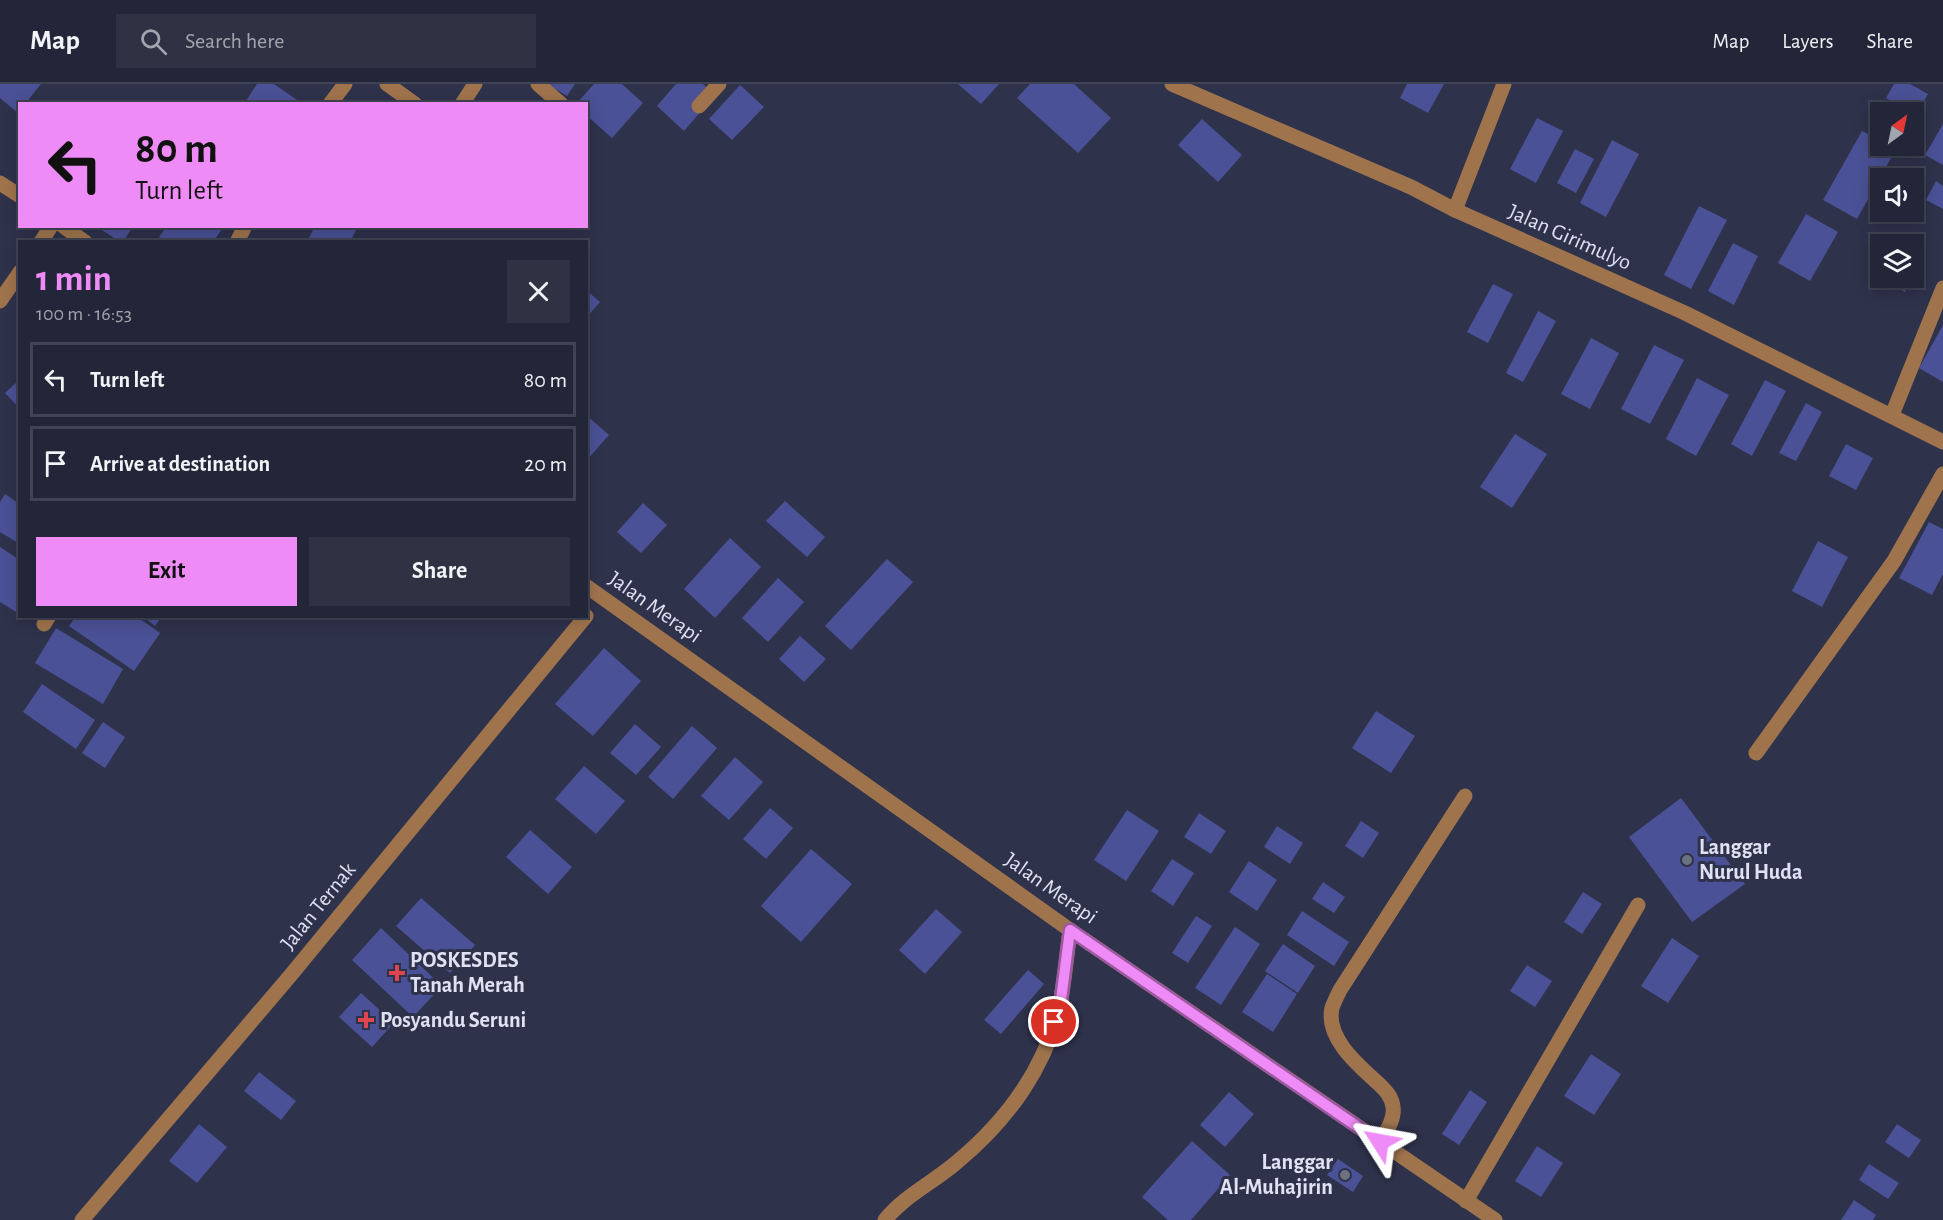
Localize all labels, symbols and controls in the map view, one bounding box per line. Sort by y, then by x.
search box [116,14,536,68]
icon: search [137,25,170,58]
text: Map [30,27,80,55]
text: Search here [185,30,284,52]
text: Map [1713,31,1749,52]
text: Layers [1782,31,1833,52]
text: Share [1866,31,1913,52]
north arrow [1870,102,1924,156]
map controls [1870,102,1924,288]
icon: left [36,126,114,204]
text: 80 m [135,128,218,170]
button: sound [1870,168,1924,222]
text: Turn left [135,177,223,204]
street label: Jalan Girimulyo [1505,200,1635,274]
button: layers [1870,234,1924,288]
button: close [507,260,570,323]
text: 1 min [36,261,112,297]
text: 100 m · 16:53 [36,304,132,324]
icon: left [39,363,72,396]
text: Turn left [90,369,164,391]
text: 80 m [524,369,567,391]
icon: arrive [39,447,72,480]
text: Arrive at destination [90,453,270,475]
text: 20 m [524,453,567,475]
button: Exit [36,537,297,606]
button: Share [309,537,570,606]
street label: Jalan Merapi [605,567,705,647]
place label: Langgar Nurul Huda [1699,836,1803,883]
street label: Jalan Merapi [1001,848,1101,928]
marker: Langgar Nurul Huda [1680,853,1694,867]
street label: Jalan Ternak [276,858,360,954]
place label: POSKESDES Tanah Merah [410,949,525,996]
marker: POSKESDES Tanah Merah [388,964,406,982]
pin [1028,996,1079,1047]
icon: arrive [1037,1005,1070,1038]
place label: Posyandu Seruni [380,1009,526,1032]
marker: Posyandu Seruni [357,1011,375,1029]
position arrow [1348,1110,1412,1174]
place label: Langgar Al-Muhajirin [1220,1151,1333,1199]
marker: Langgar Al-Muhajirin [1338,1168,1352,1182]

